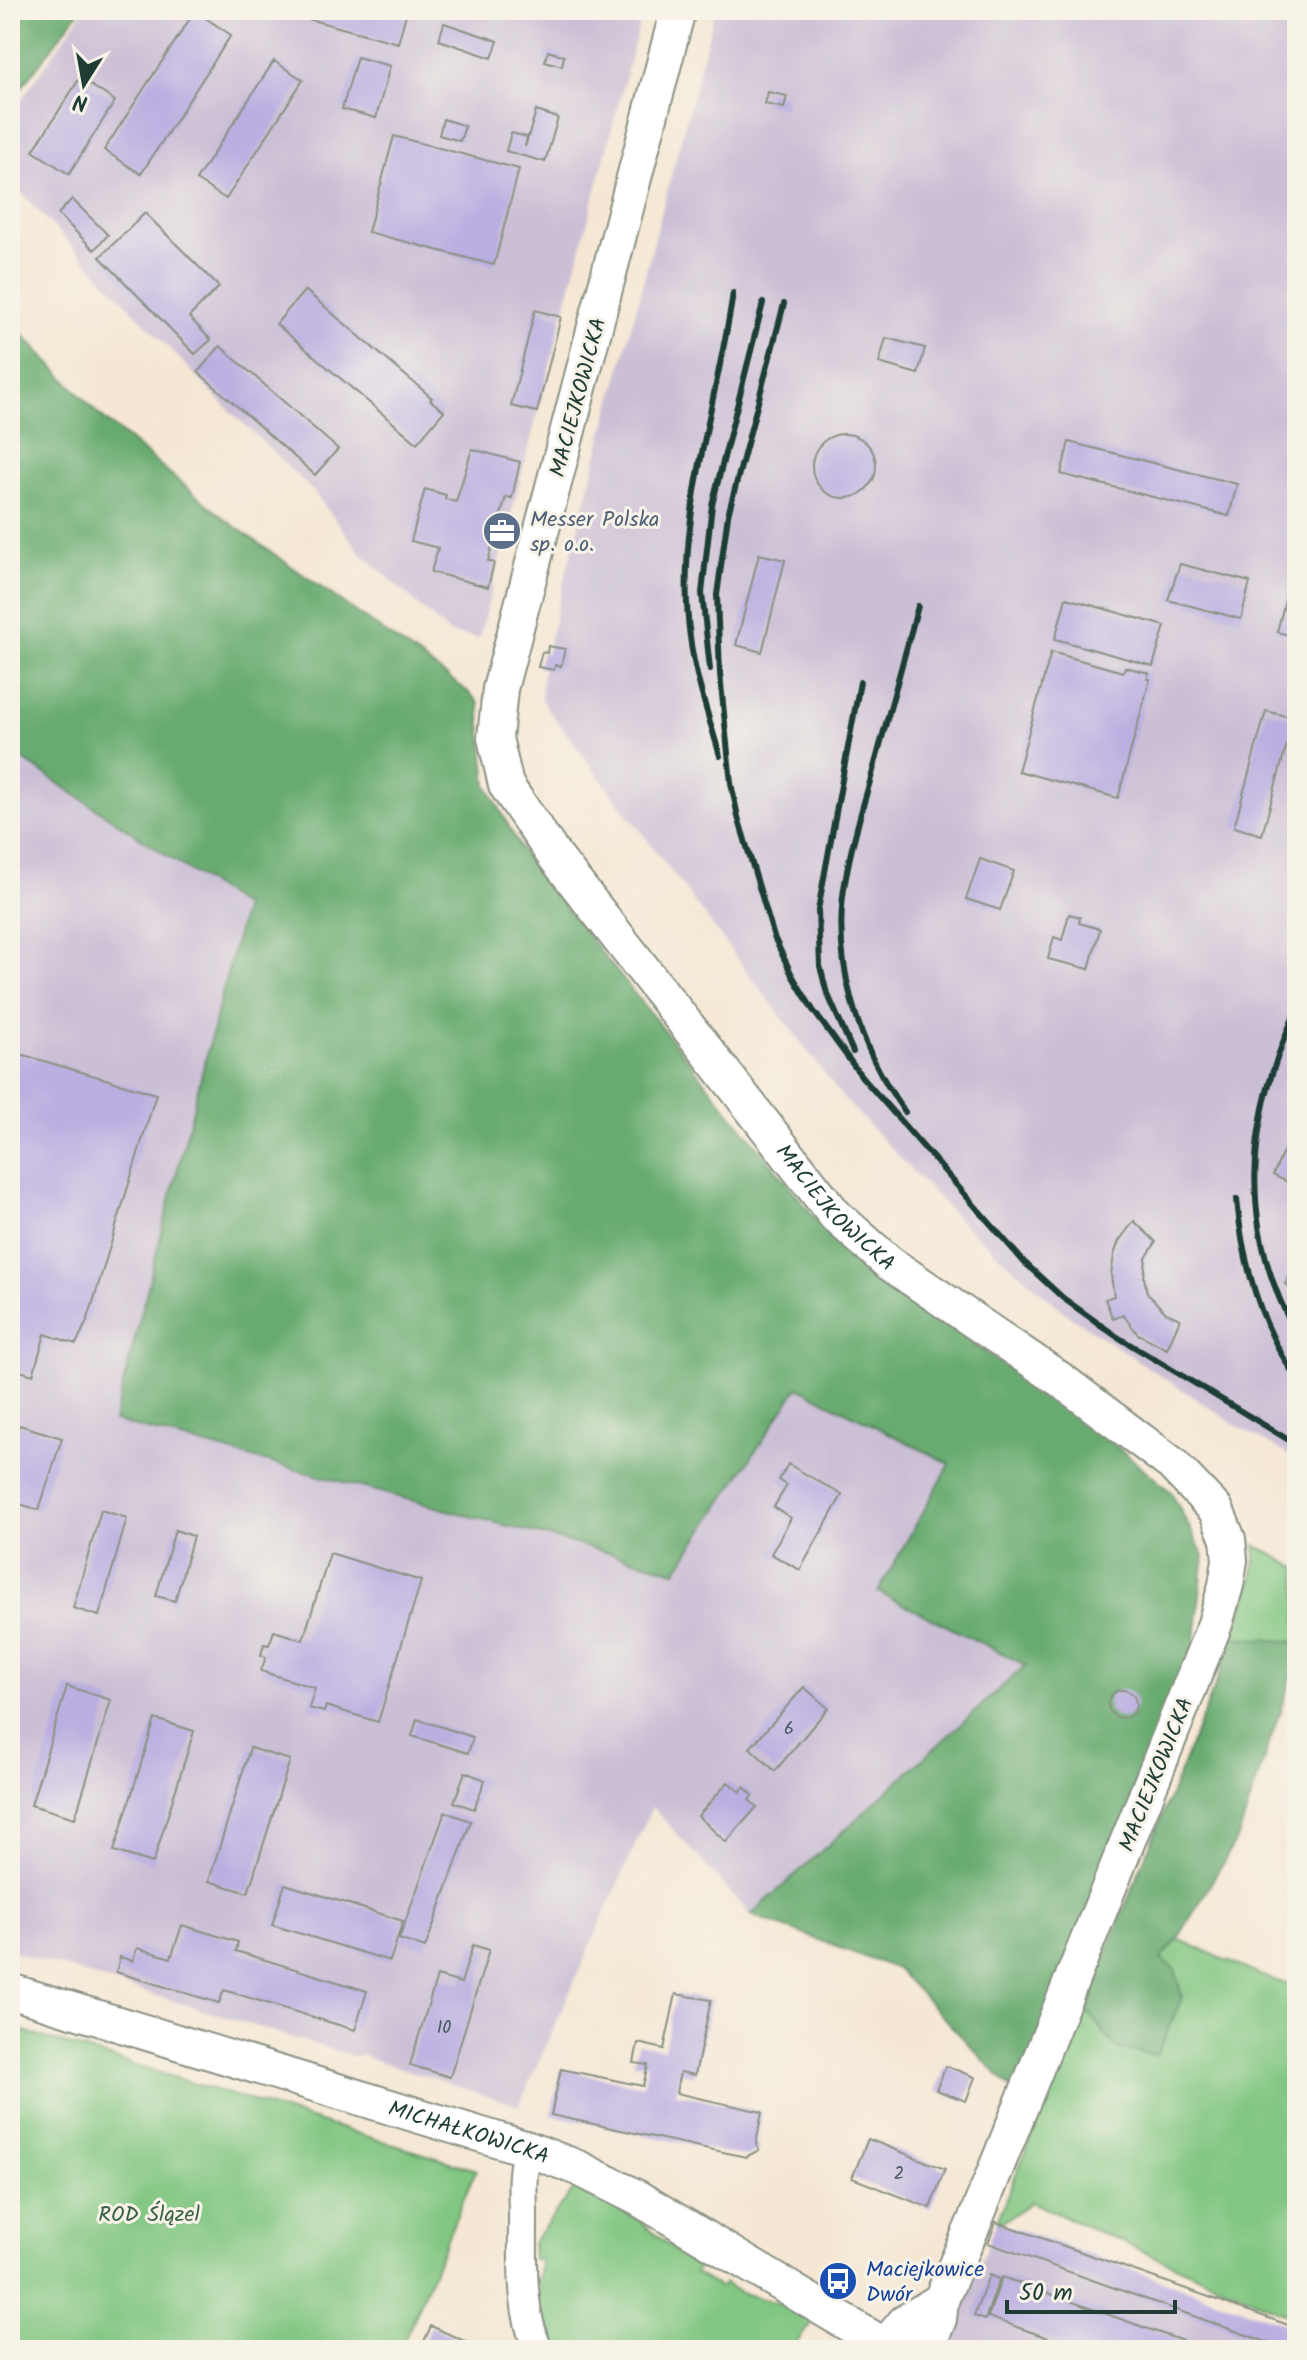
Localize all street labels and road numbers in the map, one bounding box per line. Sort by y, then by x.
street label: MACIEJKOWICKA [541,314,618,481]
street label: MACIEJKOWICKA [766,1137,903,1281]
street label: MACIEJKOWICKA [1110,1692,1204,1858]
street label: MICHAŁKOWICKA [383,2092,554,2175]

